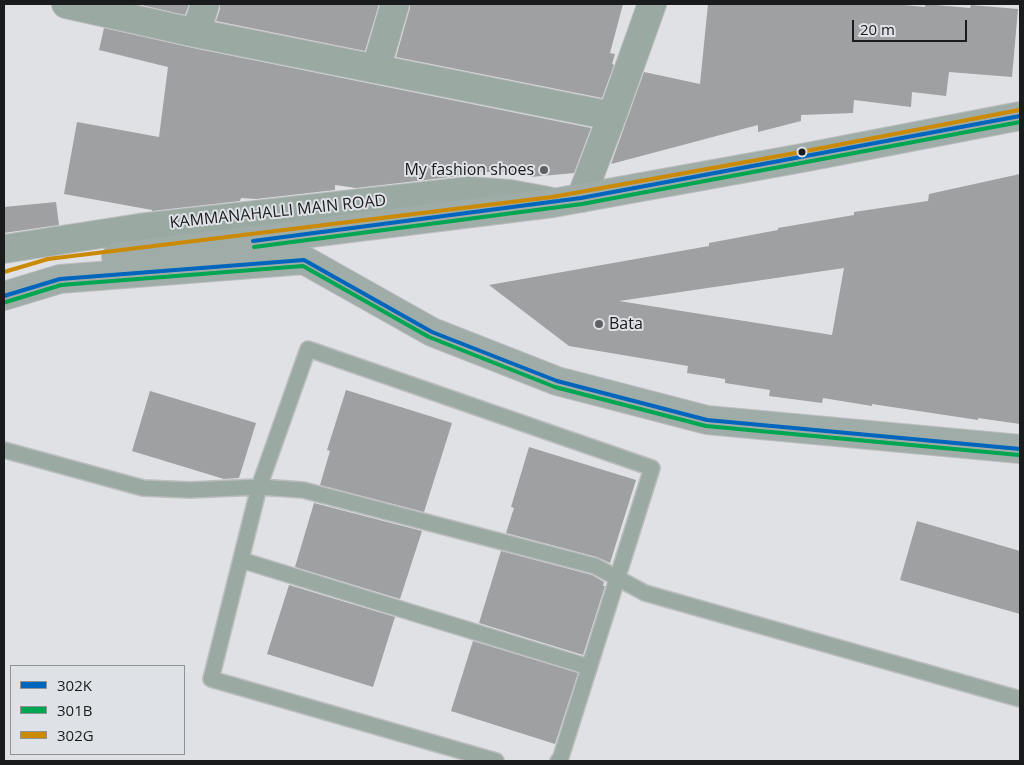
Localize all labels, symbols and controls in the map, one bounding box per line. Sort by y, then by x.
scale bar [854,10,969,42]
text: 20 m [860,19,895,39]
unlabelled marker [797,147,807,157]
place label: My fashion shoes [404,160,534,180]
marker: My fashion shoes [538,164,550,176]
street label: KAMMANAHALLI MAIN ROAD [169,191,387,233]
place label: Bata [609,314,643,334]
marker: Bata [593,318,605,330]
legend [10,665,185,755]
text: 302K [57,675,92,695]
text: 301B [57,700,92,720]
text: 302G [57,725,94,745]

